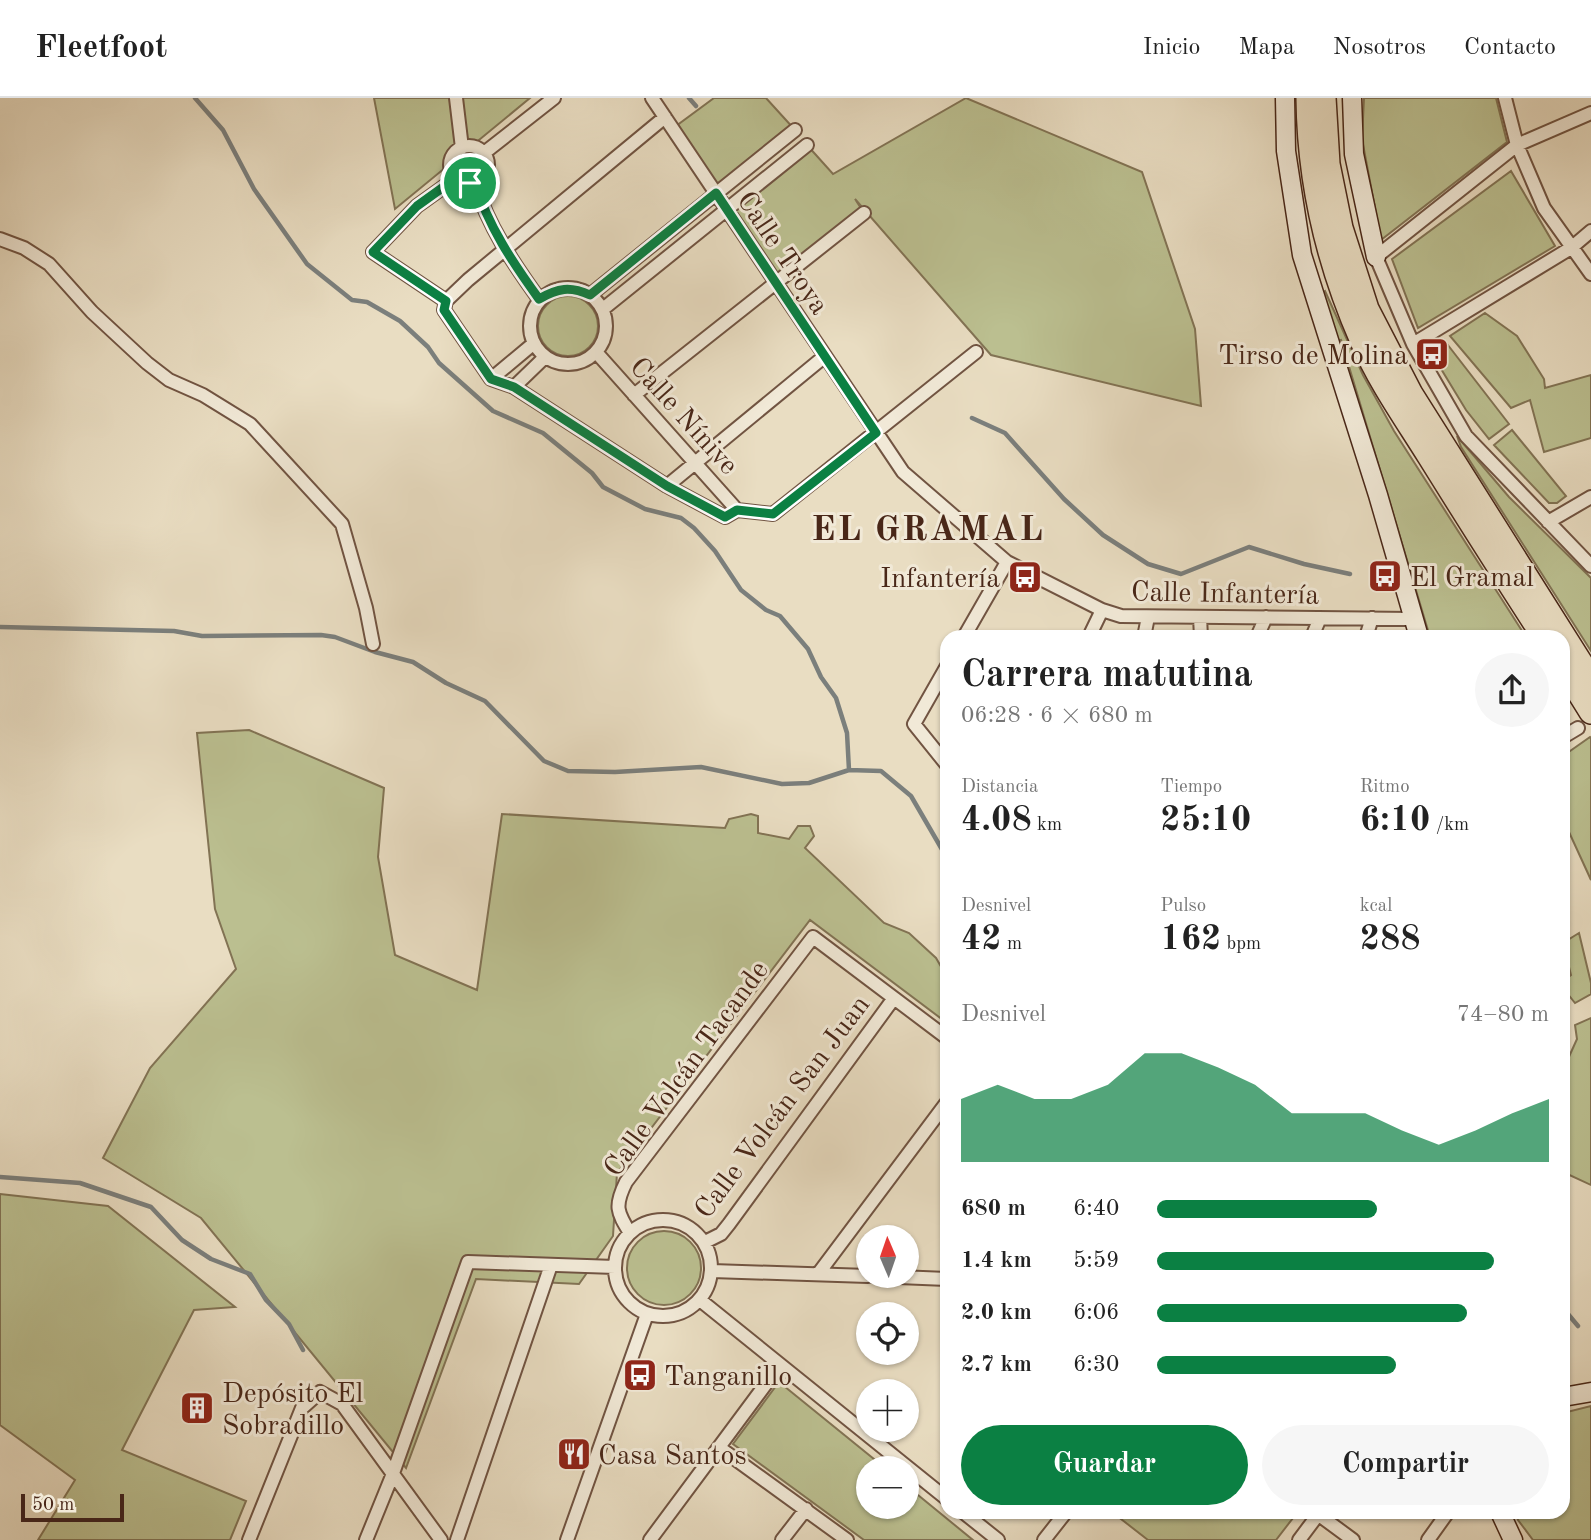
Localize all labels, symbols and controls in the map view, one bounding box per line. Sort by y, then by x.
text: Fleetfoot [35,32,167,65]
text: Inicio [1143,36,1201,60]
text: Mapa [1239,36,1295,60]
text: Nosotros [1333,36,1426,60]
text: Contacto [1464,36,1556,60]
pin [440,153,500,213]
icon: arrive [451,164,489,202]
street label: Calle Troya [730,187,833,320]
bus stop icon: Tirso de Molina [1413,335,1451,373]
place label: Tirso de Molina [1218,343,1408,371]
street label: Calle Nínive [623,353,742,481]
district label: EL GRAMAL [811,513,1045,548]
bus stop icon: El Gramal [1366,557,1404,595]
bus stop icon: Infantería [1006,558,1044,596]
place label: El Gramal [1410,565,1534,593]
place label: Infantería [880,566,1000,594]
street label: Calle Infantería [1131,579,1320,611]
button: share [1475,653,1549,727]
text: Carrera matutina [961,657,1253,695]
text: 06:28 · 6 × 680 m [961,704,1153,727]
text: Distancia [961,778,1038,797]
text: Tiempo [1160,778,1222,797]
text: Ritmo [1360,778,1410,797]
text: 4.08 [961,803,1032,838]
text: 25:10 [1160,803,1251,838]
text: 6:10 [1360,803,1430,838]
text: km [1032,816,1062,835]
text: /km [1430,816,1469,835]
text: Desnivel [961,897,1031,916]
text: Pulso [1160,897,1206,916]
text: kcal [1360,897,1392,916]
text: 42 [961,922,1002,957]
text: 162 [1160,922,1221,957]
text: 288 [1360,922,1421,957]
text: m [1002,935,1022,954]
text: bpm [1221,935,1261,954]
street label: Calle Volcán Tacande [600,957,775,1183]
street label: Calle Volcán San Juan [691,991,876,1224]
text: Desnivel [961,1003,1046,1026]
text: 74–80 m [1457,1003,1549,1026]
text: 680 m [961,1197,1026,1220]
text: 6:40 [1073,1197,1119,1220]
north arrow [856,1225,919,1288]
map controls [856,1225,919,1519]
text: 1.4 km [961,1249,1032,1272]
text: 5:59 [1073,1249,1119,1272]
text: 2.0 km [961,1301,1032,1324]
text: 6:06 [1073,1301,1119,1324]
button: locate [856,1302,919,1365]
text: 2.7 km [961,1353,1032,1376]
text: 6:30 [1073,1353,1119,1376]
bus stop icon: Tanganillo [621,1356,659,1394]
place label: Tanganillo [664,1364,792,1392]
button: + [856,1379,919,1442]
place label: Depósito El Sobradillo [222,1381,363,1441]
building icon: Depósito El Sobradillo [178,1389,216,1427]
button: Guardar [961,1425,1248,1505]
button: Compartir [1262,1425,1549,1505]
restaurant icon: Casa Santos [555,1435,593,1473]
place label: Casa Santos [598,1443,747,1471]
button: − [856,1456,919,1519]
scale bar [21,1491,124,1523]
text: 50 m [32,1496,74,1515]

